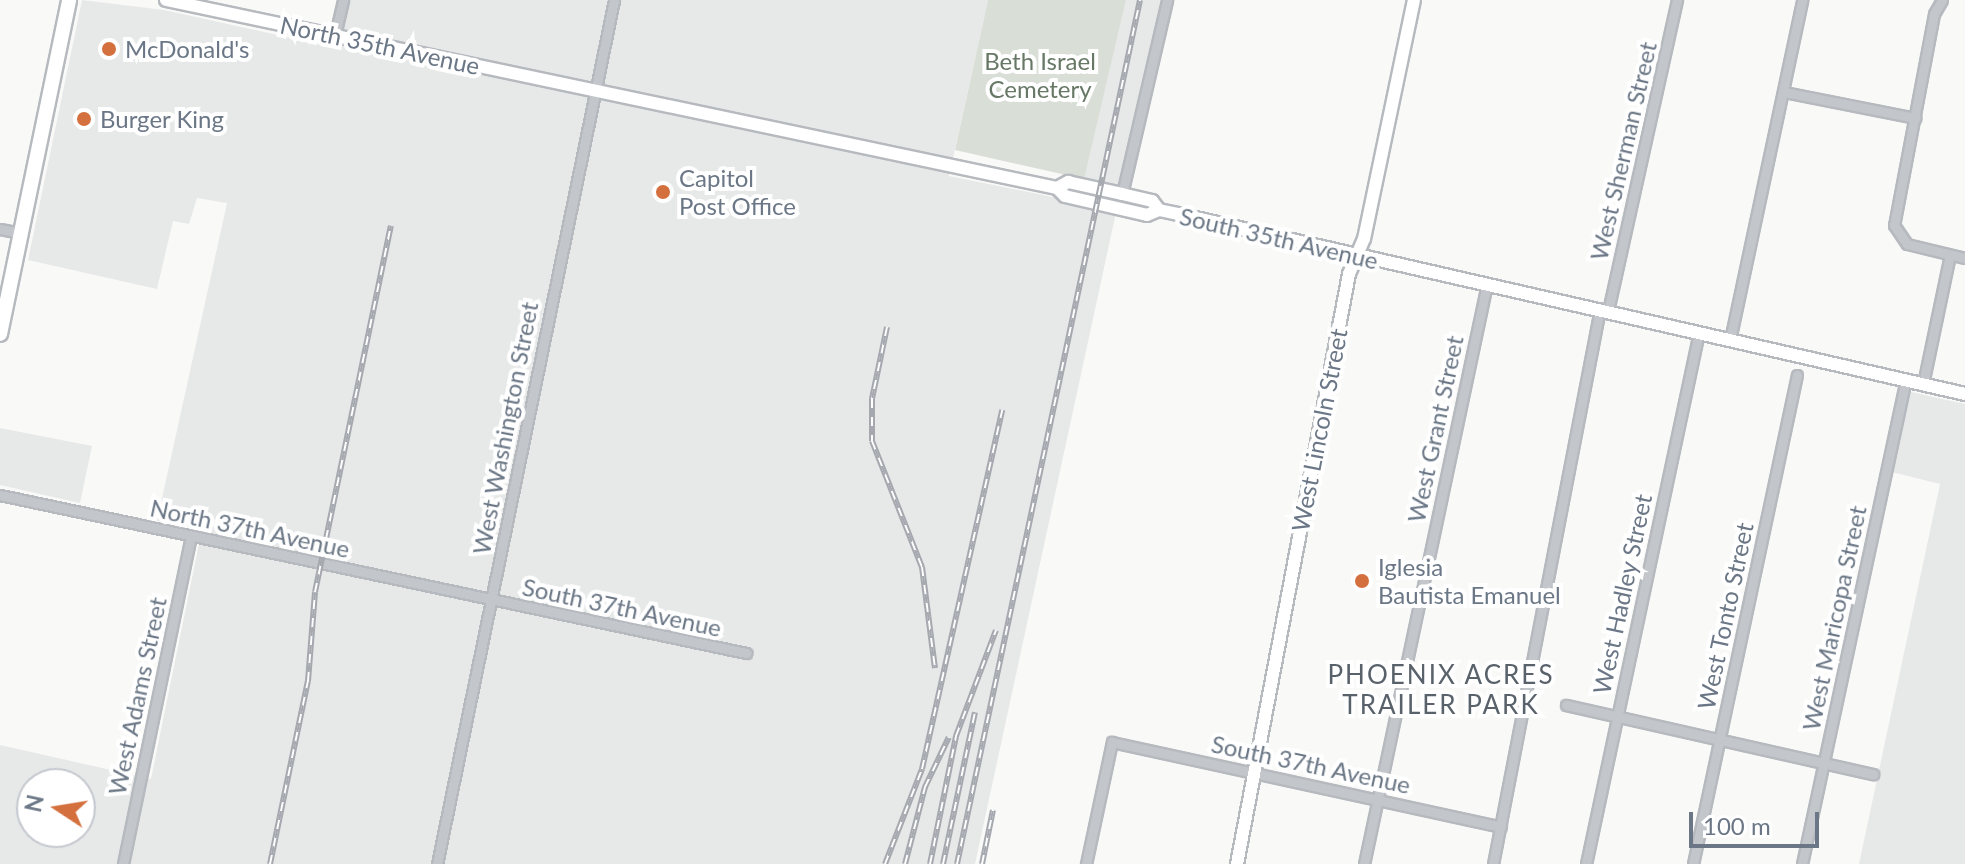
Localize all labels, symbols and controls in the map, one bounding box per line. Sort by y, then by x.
street label: North 35th Avenue [277,10,483,80]
place label: McDonald's [125,35,249,63]
street label: West Sherman Street [1584,39,1662,263]
marker: McDonald's [100,40,118,58]
park label: Beth Israel Cemetery [984,47,1096,103]
place label: Burger King [100,105,224,133]
marker: Burger King [75,110,93,128]
place label: Capitol Post Office [679,164,796,220]
marker: Capitol Post Office [654,183,672,201]
street label: South 35th Avenue [1177,201,1381,275]
street label: West Washington Street [466,299,544,557]
street label: West Lincoln Street [1285,326,1353,534]
street label: West Grant Street [1401,333,1469,525]
street label: West Hadley Street [1587,491,1657,697]
street label: North 37th Avenue [147,493,353,563]
street label: West Maricopa Street [1796,503,1872,733]
street label: West Tonto Street [1691,520,1759,712]
place label: Iglesia Bautista Emanuel [1378,553,1561,609]
street label: South 37th Avenue [519,572,725,642]
marker: Iglesia Bautista Emanuel [1353,572,1371,590]
street label: West Adams Street [102,594,172,798]
district label: PHOENIX ACRES TRAILER PARK [1327,659,1555,720]
street label: South 37th Avenue [1208,729,1414,799]
north arrow [16,768,96,848]
text: N [19,792,49,814]
scale bar [1693,796,1823,846]
text: 100 m [1703,811,1771,840]

